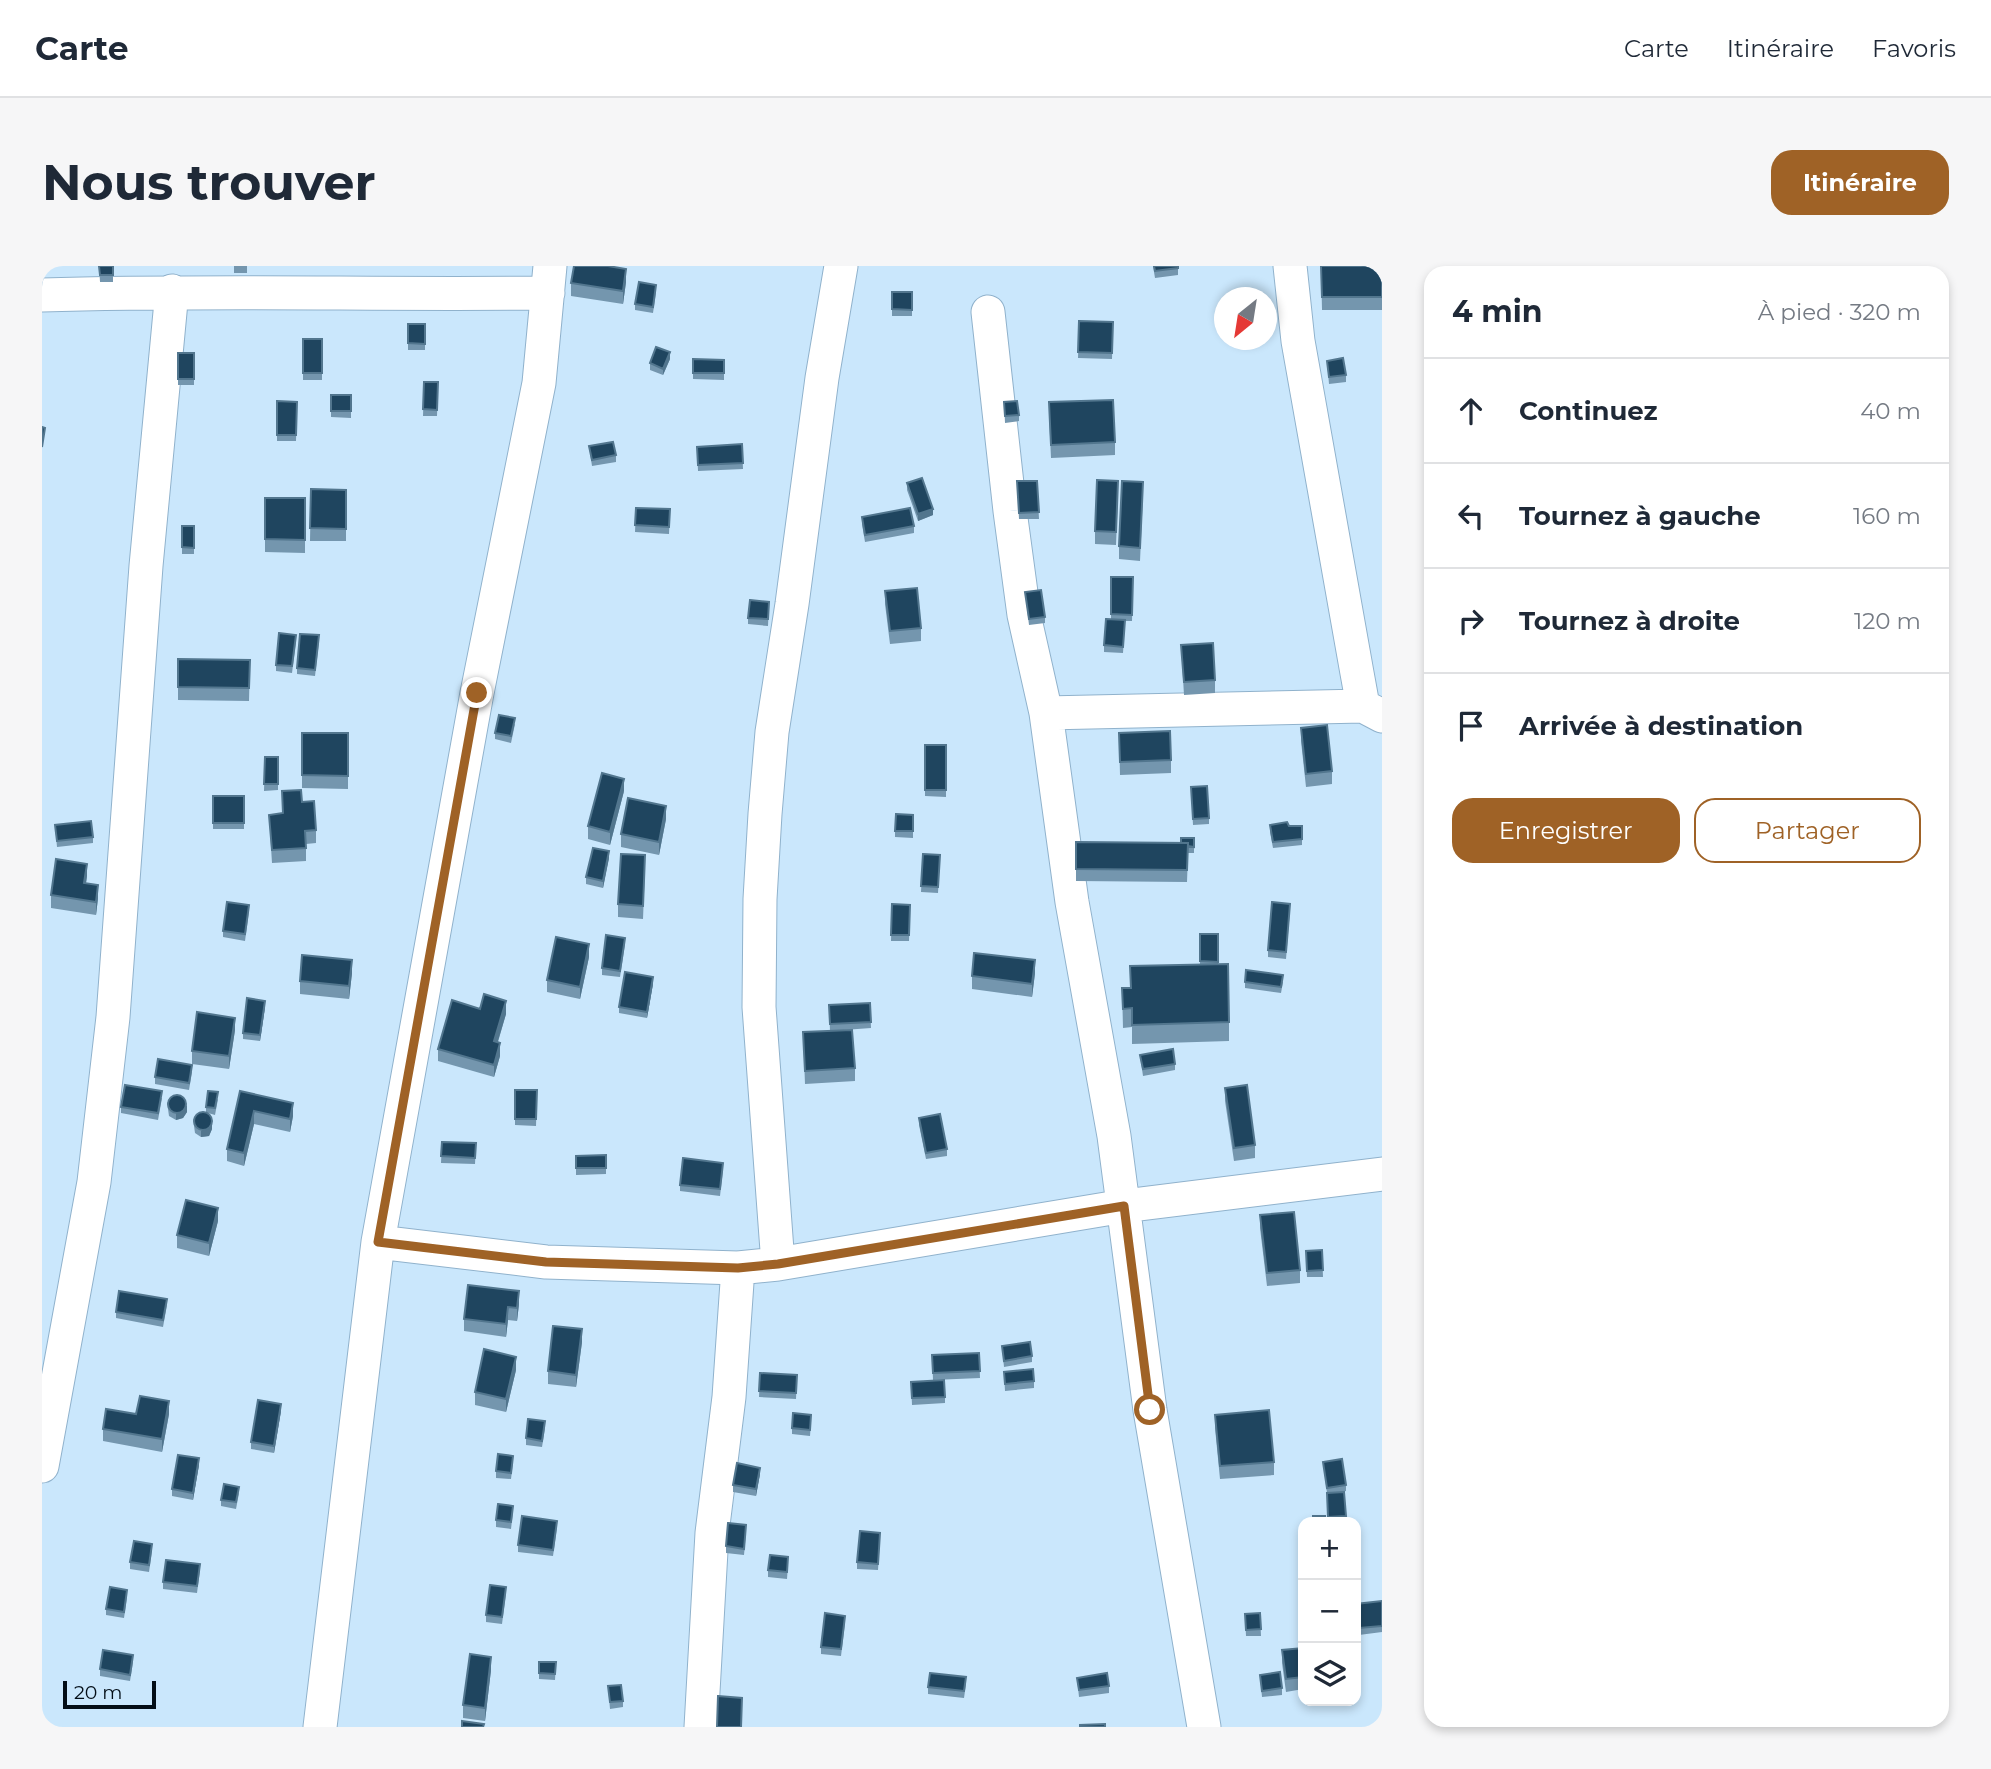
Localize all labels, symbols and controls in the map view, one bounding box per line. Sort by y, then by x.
text: Carte [35,28,128,68]
text: Carte [1624,34,1689,63]
text: Itinéraire [1727,34,1834,63]
text: Favoris [1872,34,1956,63]
button: Itinéraire [1771,150,1949,215]
text: Nous trouver [42,153,376,212]
north arrow [1214,287,1277,350]
text: 4 min [1452,293,1542,330]
text: À pied · 320 m [1758,298,1921,326]
icon: ahead [1452,392,1490,430]
text: Continuez [1519,395,1658,427]
text: 40 m [1860,397,1921,425]
icon: left [1452,497,1490,535]
text: Tournez à gauche [1519,500,1761,532]
text: 160 m [1853,502,1921,530]
icon: right [1452,602,1490,640]
text: Tournez à droite [1519,605,1740,637]
text: 120 m [1854,607,1921,635]
route end [461,677,492,708]
icon: arrive [1452,707,1490,745]
text: Arrivée à destination [1519,710,1803,742]
button: Enregistrer [1452,798,1680,863]
button: Partager [1694,798,1921,863]
route start [1134,1394,1165,1425]
map controls [1298,1517,1361,1706]
button: + [1298,1517,1361,1580]
button: − [1298,1580,1361,1643]
button: layers [1298,1643,1361,1706]
scale bar [63,1678,156,1710]
text: 20 m [74,1681,122,1704]

